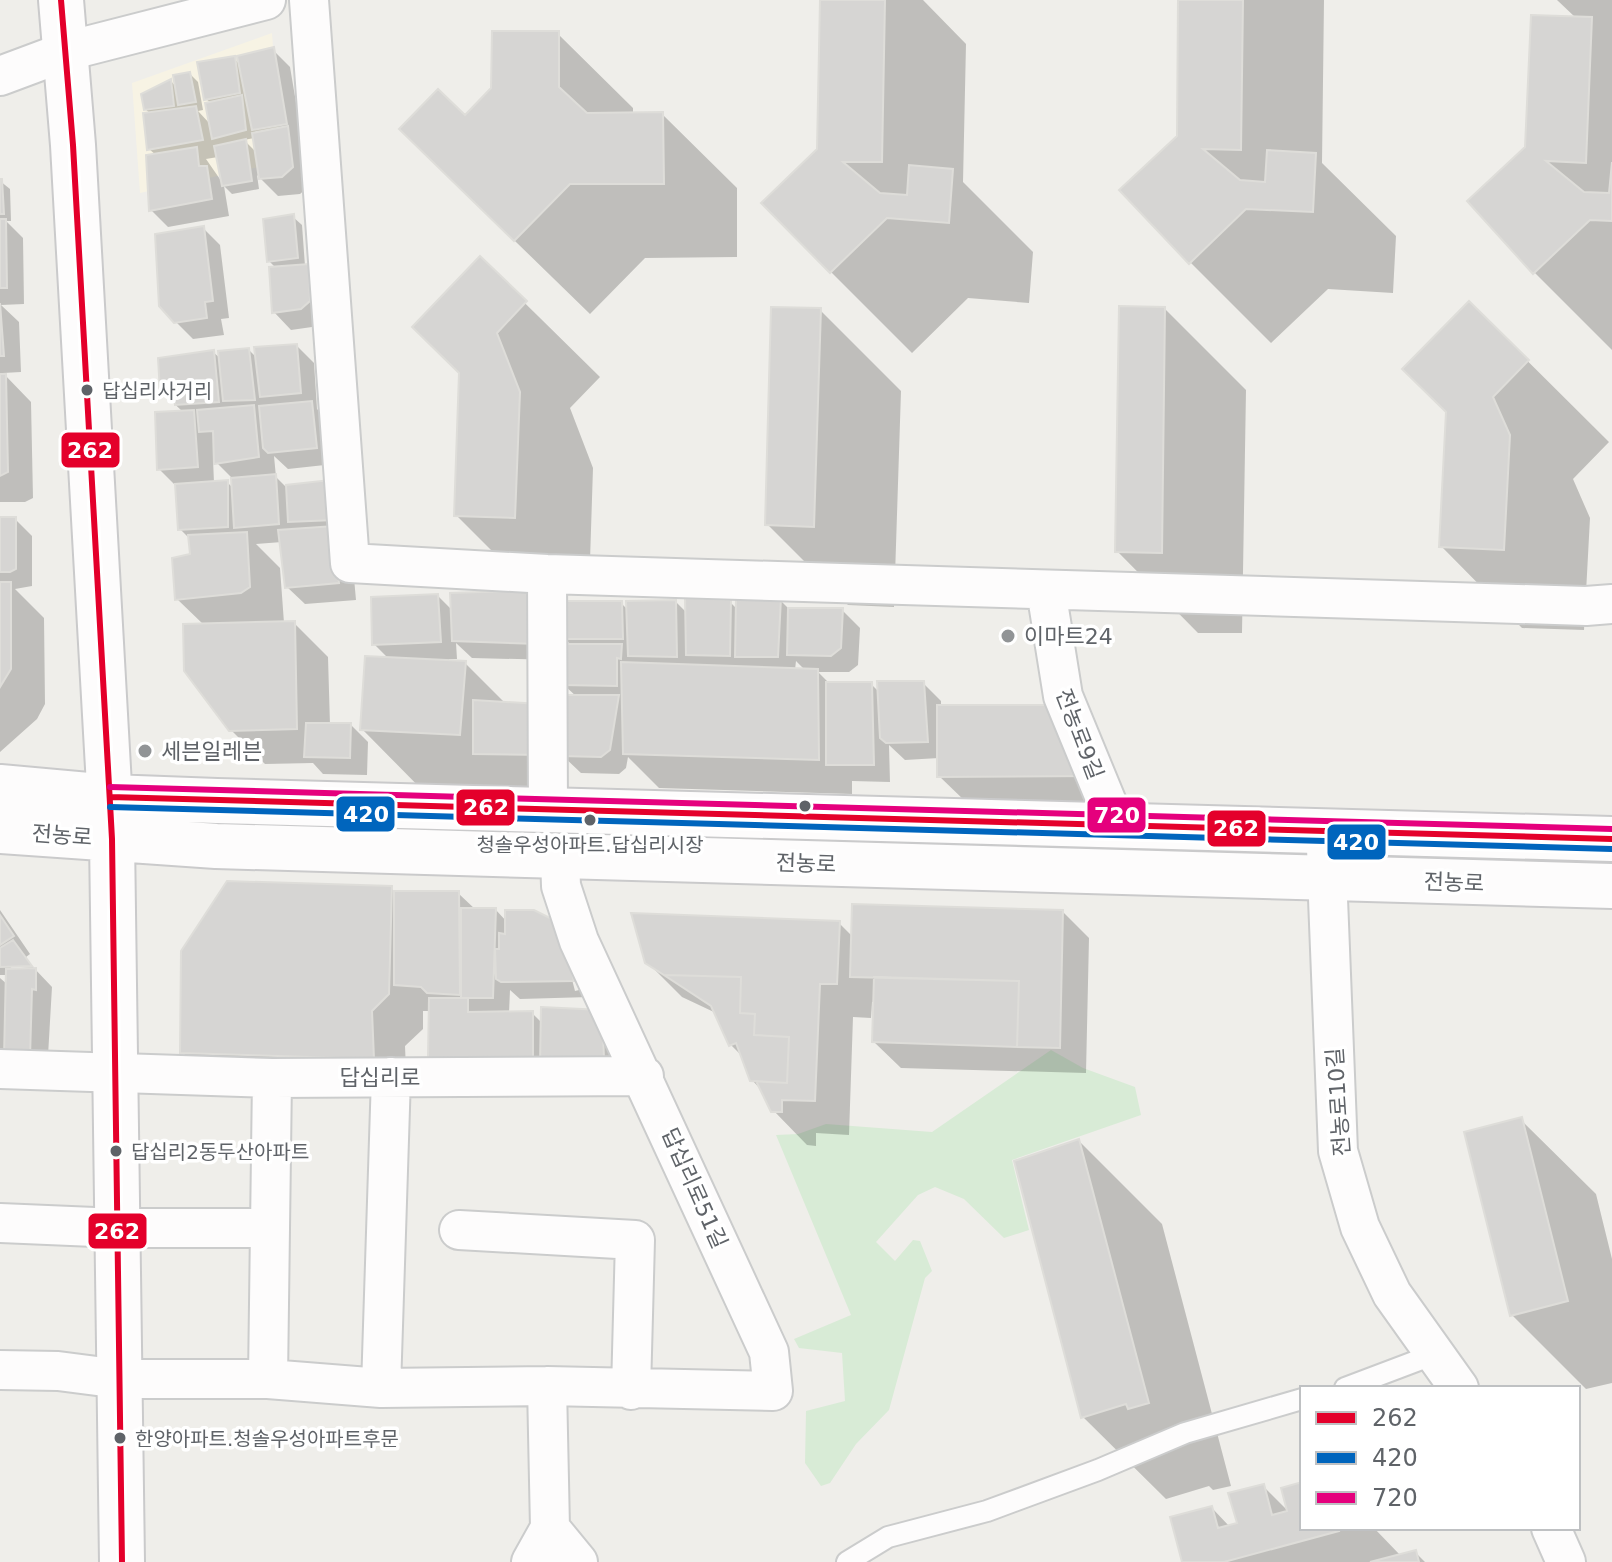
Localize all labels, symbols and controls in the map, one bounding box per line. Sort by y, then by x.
place label: 답십리사거리 [102,379,212,403]
marker: 답십리사거리 [79,382,95,398]
line badge: 262 [60,431,121,469]
text: 262 [67,438,113,463]
place label: 이마트24 [1024,624,1113,649]
marker: 이마트24 [999,627,1017,645]
street label: 전농로9길 [1051,685,1108,783]
place label: 세븐일레븐 [161,739,262,764]
marker: 세븐일레븐 [136,742,154,760]
line badge: 262 [455,788,516,827]
line badge: 420 [335,795,396,833]
text: 262 [463,795,509,820]
line badge: 720 [1086,796,1147,834]
unlabelled marker [797,798,813,814]
text: 420 [343,802,389,827]
text: 720 [1094,803,1140,828]
line badge: 262 [1206,809,1267,848]
marker: 청솔우성아파트.답십리시장 [582,812,598,828]
text: 262 [1213,816,1259,841]
street label: 전농로 [31,821,93,850]
line badge: 420 [1326,823,1387,861]
text: 420 [1333,830,1379,855]
place label: 청솔우성아파트.답십리시장 [476,833,704,857]
street label: 전농로 [775,850,837,877]
street label: 전농로 [1423,869,1485,896]
street label: 전농로10길 [1322,1047,1355,1157]
street label: 답십리로 [340,1065,420,1090]
street label: 답십리로51길 [657,1124,732,1252]
place label: 답십리2동두산아파트 [131,1140,309,1164]
marker: 답십리2동두산아파트 [108,1143,124,1159]
line badge: 262 [87,1212,148,1250]
text: 262 [94,1219,140,1244]
legend [1300,1386,1580,1530]
text: 262 [1372,1404,1418,1432]
place label: 한양아파트.청솔우성아파트후문 [135,1427,399,1451]
marker: 한양아파트.청솔우성아파트후문 [112,1430,128,1446]
text: 420 [1372,1444,1418,1472]
text: 720 [1372,1484,1418,1512]

